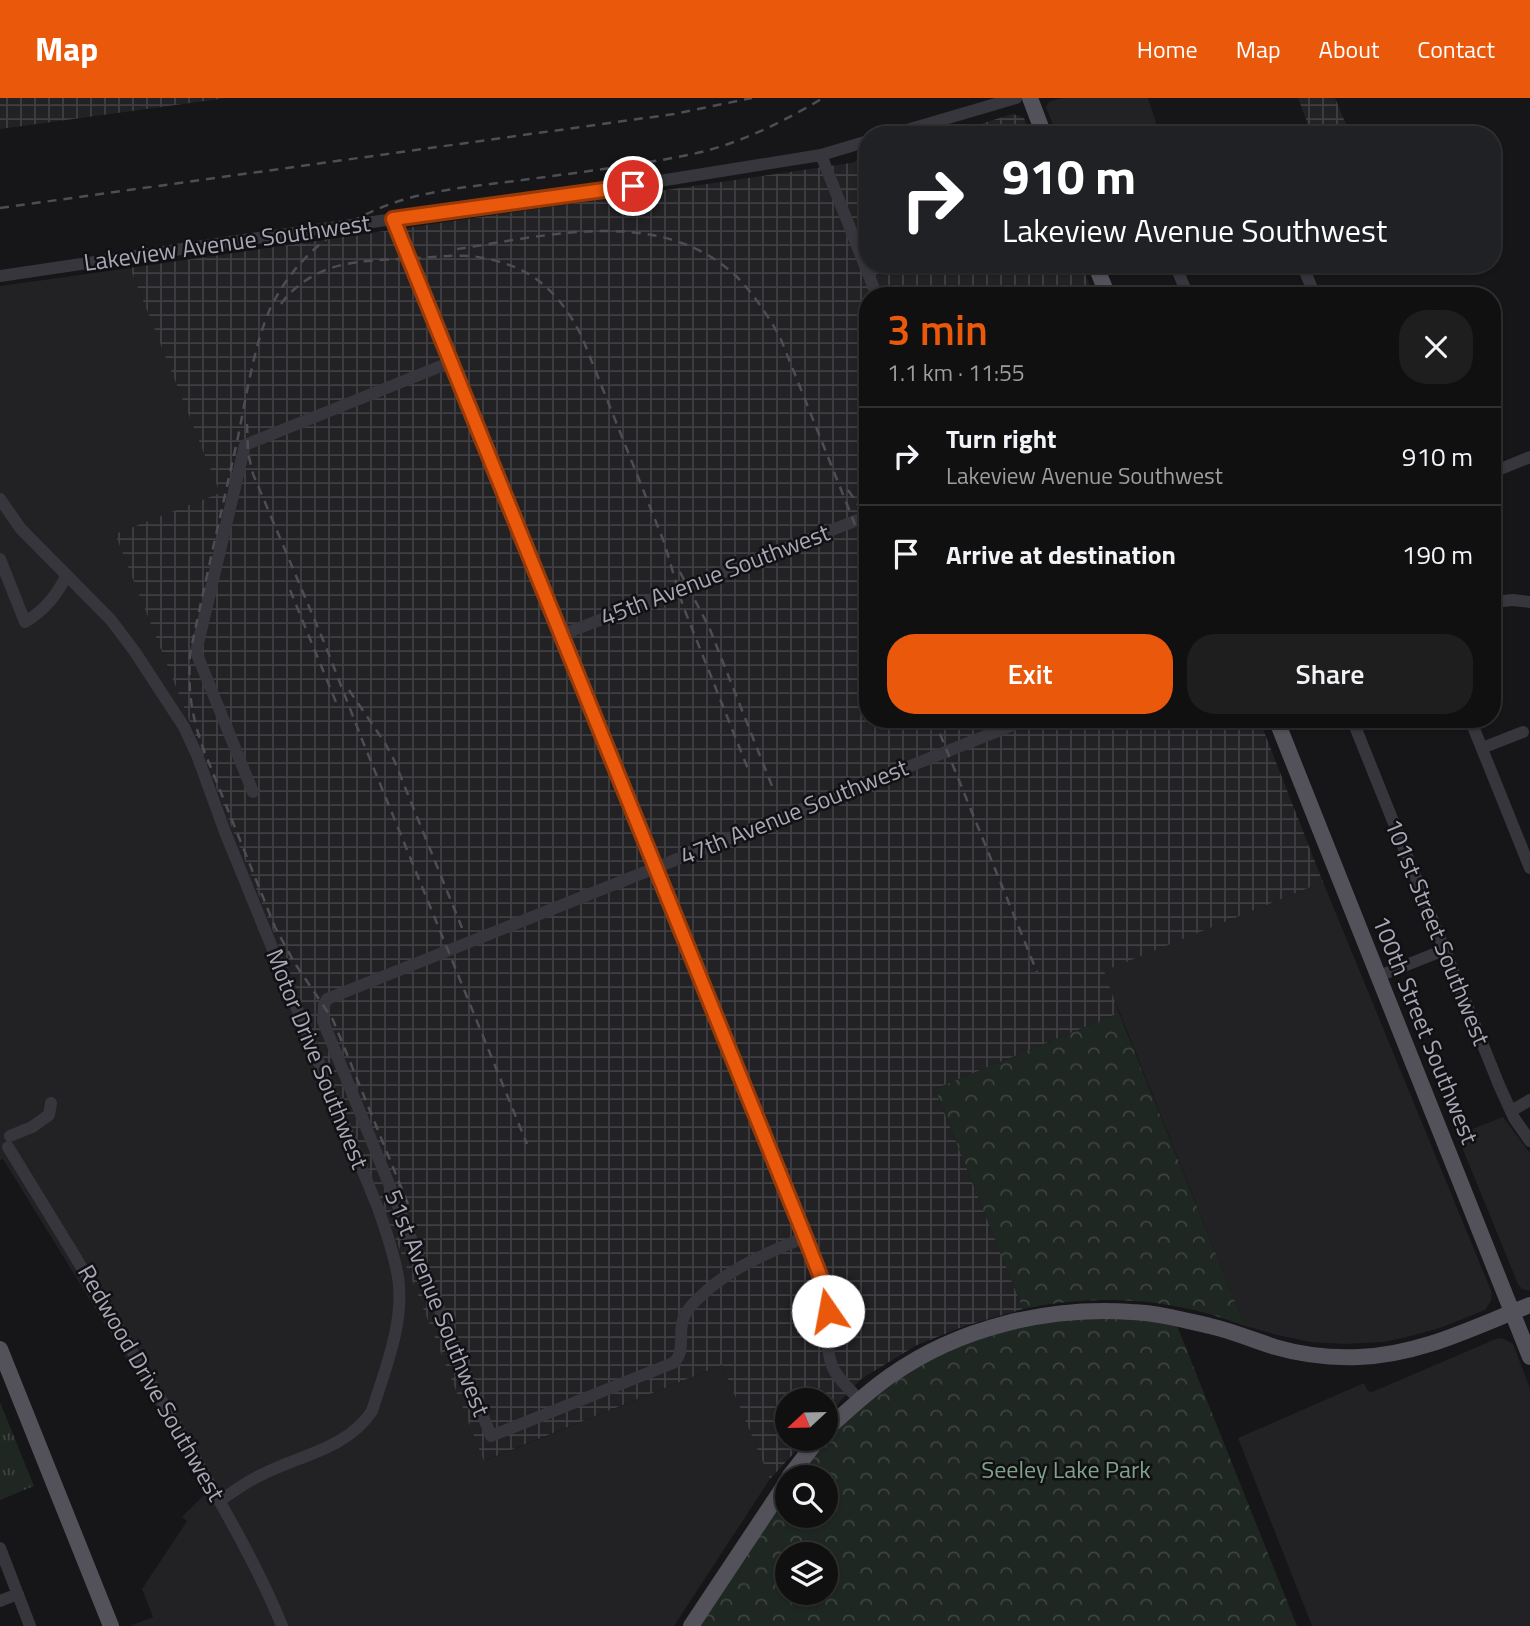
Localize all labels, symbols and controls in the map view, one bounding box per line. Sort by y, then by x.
text: Map [35,24,98,74]
text: Home [1137,31,1198,67]
text: Map [1236,31,1281,67]
text: About [1319,31,1379,67]
text: Contact [1417,31,1495,67]
text: 910 m [1002,138,1136,213]
icon: right [887,154,978,245]
pin [603,156,663,216]
icon: arrive [614,167,652,205]
street label: Lakeview Avenue Southwest [81,204,373,280]
text: Lakeview Avenue Southwest [1002,206,1387,254]
text: 3 min [887,297,988,361]
button: close [1399,310,1473,384]
text: 1.1 km · 11:55 [887,355,1025,390]
text: Turn right [946,419,1057,458]
icon: right [887,437,925,475]
text: 910 m [1402,437,1473,476]
text: Lakeview Avenue Southwest [946,458,1223,493]
street label: 45th Avenue Southwest [595,513,835,634]
icon: arrive [887,535,925,573]
text: Arrive at destination [946,535,1176,574]
text: 190 m [1402,535,1473,574]
button: Exit [887,634,1173,714]
button: Share [1187,634,1473,714]
street label: 47th Avenue Southwest [674,749,914,873]
street label: 101st Street Southwest [1376,813,1500,1051]
street label: 100th Street Southwest [1364,910,1488,1150]
street label: Motor Drive Southwest [257,943,379,1175]
street label: 51st Avenue Southwest [376,1184,500,1422]
street label: Redwood Drive Southwest [69,1257,235,1508]
position arrow [791,1274,865,1348]
north arrow [775,1388,838,1451]
map controls [775,1388,838,1605]
park label: Seeley Lake Park [981,1451,1151,1487]
button: search [775,1465,838,1528]
button: layers [775,1542,838,1605]

